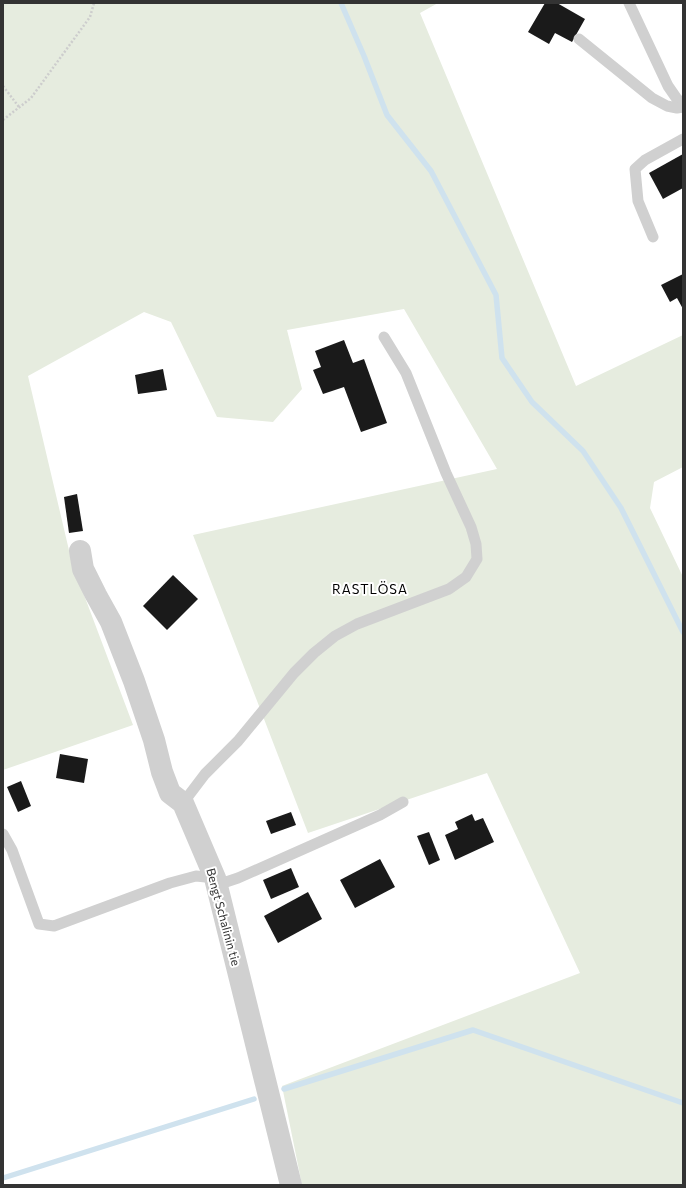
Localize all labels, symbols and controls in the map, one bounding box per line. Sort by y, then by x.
district label: RASTLÖSA [332,581,408,597]
street label: Bengt Schalinin tie [204,866,244,967]

